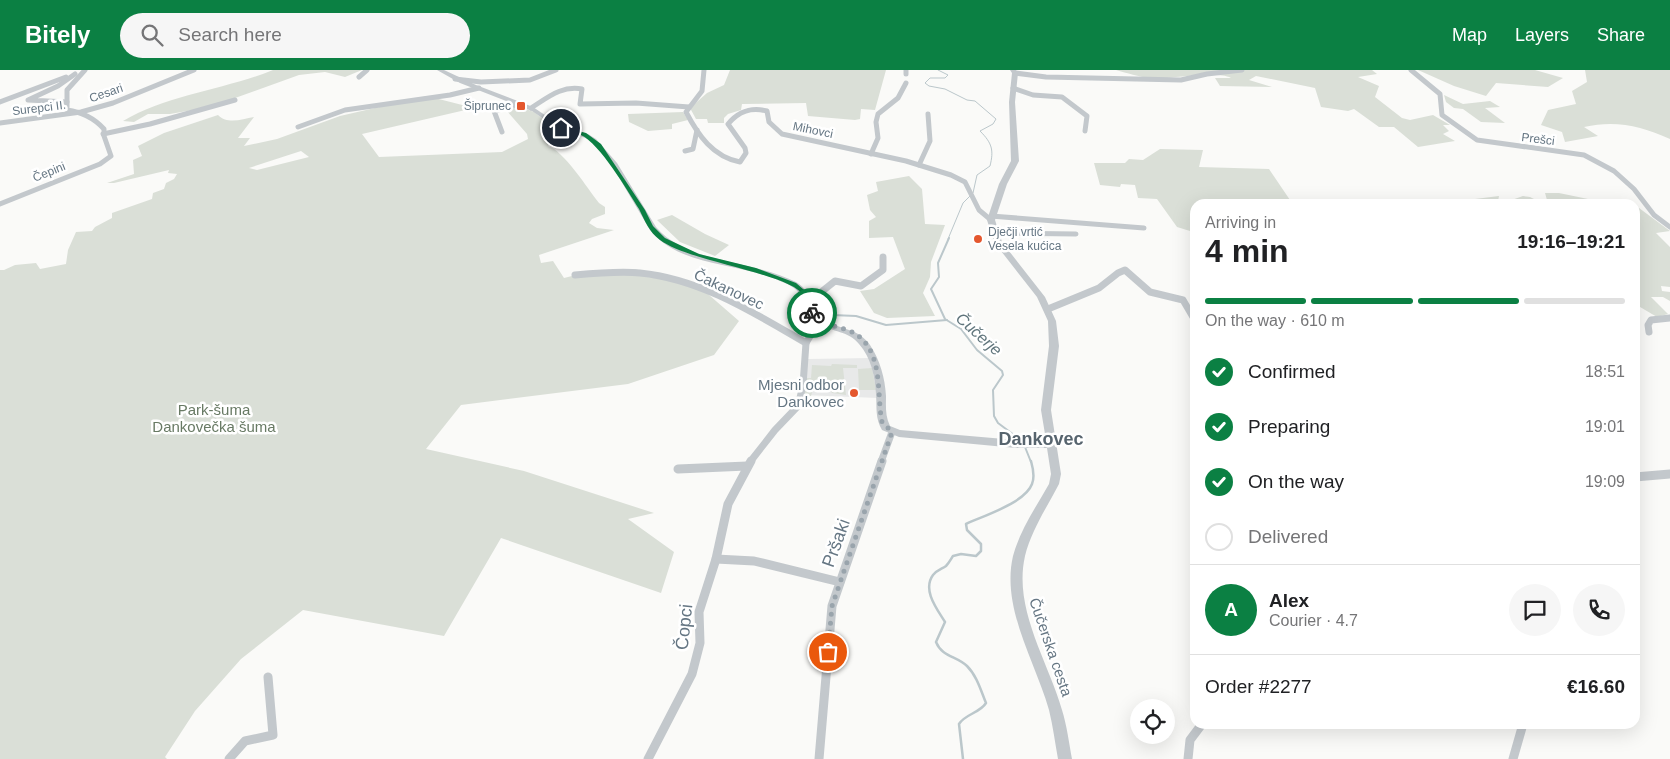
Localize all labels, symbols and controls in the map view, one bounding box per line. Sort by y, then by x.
search box [120,13,470,58]
text: Bitely [25,21,90,48]
icon: search [138,21,166,49]
text: Search here [178,24,282,45]
text: Map [1452,25,1487,45]
text: Layers [1515,25,1569,45]
text: Share [1597,25,1645,45]
street label: Cesari [87,81,125,105]
street label: Surepci II. [11,98,67,118]
place label: Šiprunec [464,98,511,113]
marker: Šiprunec [515,100,527,112]
pin [540,107,582,149]
icon: home [547,114,575,142]
street label: Mihovci [792,119,834,141]
street label: Prešci [1521,130,1555,148]
street label: Čepini [30,158,67,185]
text: Arriving in [1205,214,1276,231]
place label: Dječji vrtić Vesela kućica [988,225,1062,253]
text: 19:16–19:21 [1517,231,1625,252]
marker: Dječji vrtić Vesela kućica [972,233,984,245]
text: 4 min [1205,233,1289,269]
street label: Čakanovec [691,265,767,313]
courier [787,288,837,338]
icon: bike [798,299,826,327]
water label: Čučerje [953,308,1006,359]
text: On the way · 610 m [1205,312,1345,329]
icon: check [1205,358,1233,386]
text: Confirmed [1248,361,1336,382]
text: 18:51 [1585,363,1625,380]
place label: Mjesni odbor Dankovec [758,376,844,410]
marker: Mjesni odbor Dankovec [848,387,860,399]
park label: Park-šuma Dankovečka šuma [152,401,276,435]
icon: check [1205,413,1233,441]
text: Preparing [1248,416,1330,437]
text: 19:01 [1585,418,1625,435]
district label: Dankovec [998,429,1084,449]
icon: check [1205,468,1233,496]
text: On the way [1248,471,1344,492]
text: 19:09 [1585,473,1625,490]
street label: Pršaki [818,516,854,570]
text: Delivered [1248,526,1328,547]
button: chat [1509,584,1561,636]
button: phone [1573,584,1625,636]
text: Alex [1269,590,1309,611]
street label: Čučerska cesta [1026,595,1076,699]
text: A [1224,599,1238,620]
street label: Čopci [671,603,696,651]
text: Courier · 4.7 [1269,612,1358,629]
pin [807,631,849,673]
icon: bag [814,638,842,666]
text: Order #2277 [1205,676,1312,697]
text: €16.60 [1567,676,1625,697]
map controls [1130,699,1175,744]
button: locate [1130,699,1175,744]

